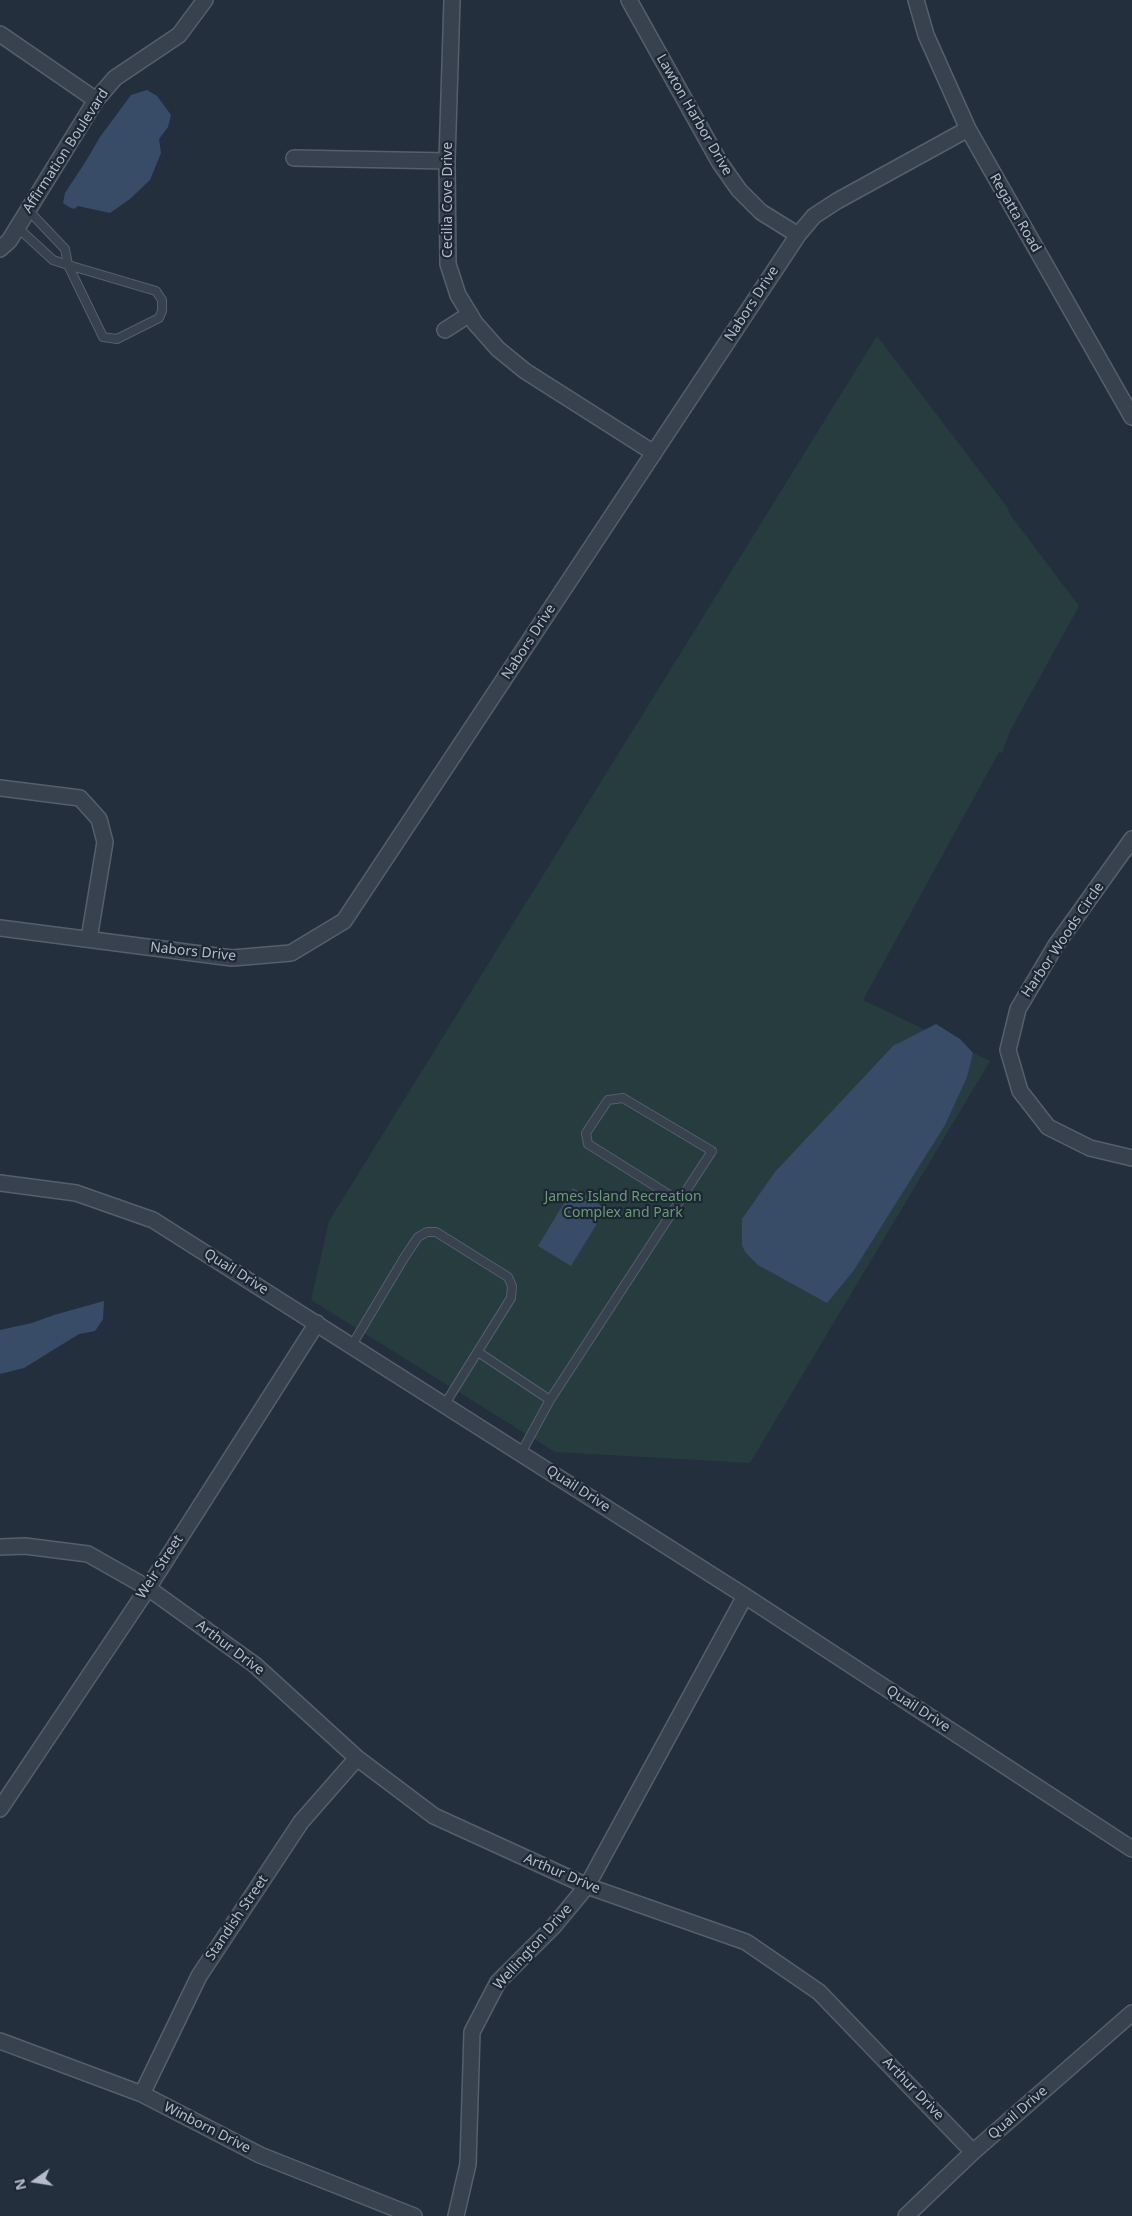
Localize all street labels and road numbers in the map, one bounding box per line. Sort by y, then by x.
street label: Lawton Harbor Drive [652,51,736,179]
street label: Affirmation Boulevard [20,86,112,216]
street label: Cecilia Cove Drive [440,142,456,258]
street label: Regatta Road [986,171,1044,255]
street label: Nabors Drive [721,263,783,345]
street label: Nabors Drive [498,601,560,683]
street label: Harbor Woods Circle [1018,879,1108,1001]
street label: Nabors Drive [149,939,237,965]
street label: Quail Drive [201,1246,271,1298]
street label: Quail Drive [543,1462,613,1516]
street label: Weir Street [133,1532,187,1602]
street label: Arthur Drive [193,1617,267,1679]
street label: Quail Drive [883,1682,953,1736]
street label: Arthur Drive [521,1850,603,1898]
street label: Standish Street [202,1872,272,1964]
street label: Wellington Drive [490,1901,576,1993]
street label: Arthur Drive [879,2054,947,2124]
street label: Quail Drive [985,2083,1051,2143]
street label: Winborn Drive [161,2099,253,2157]

